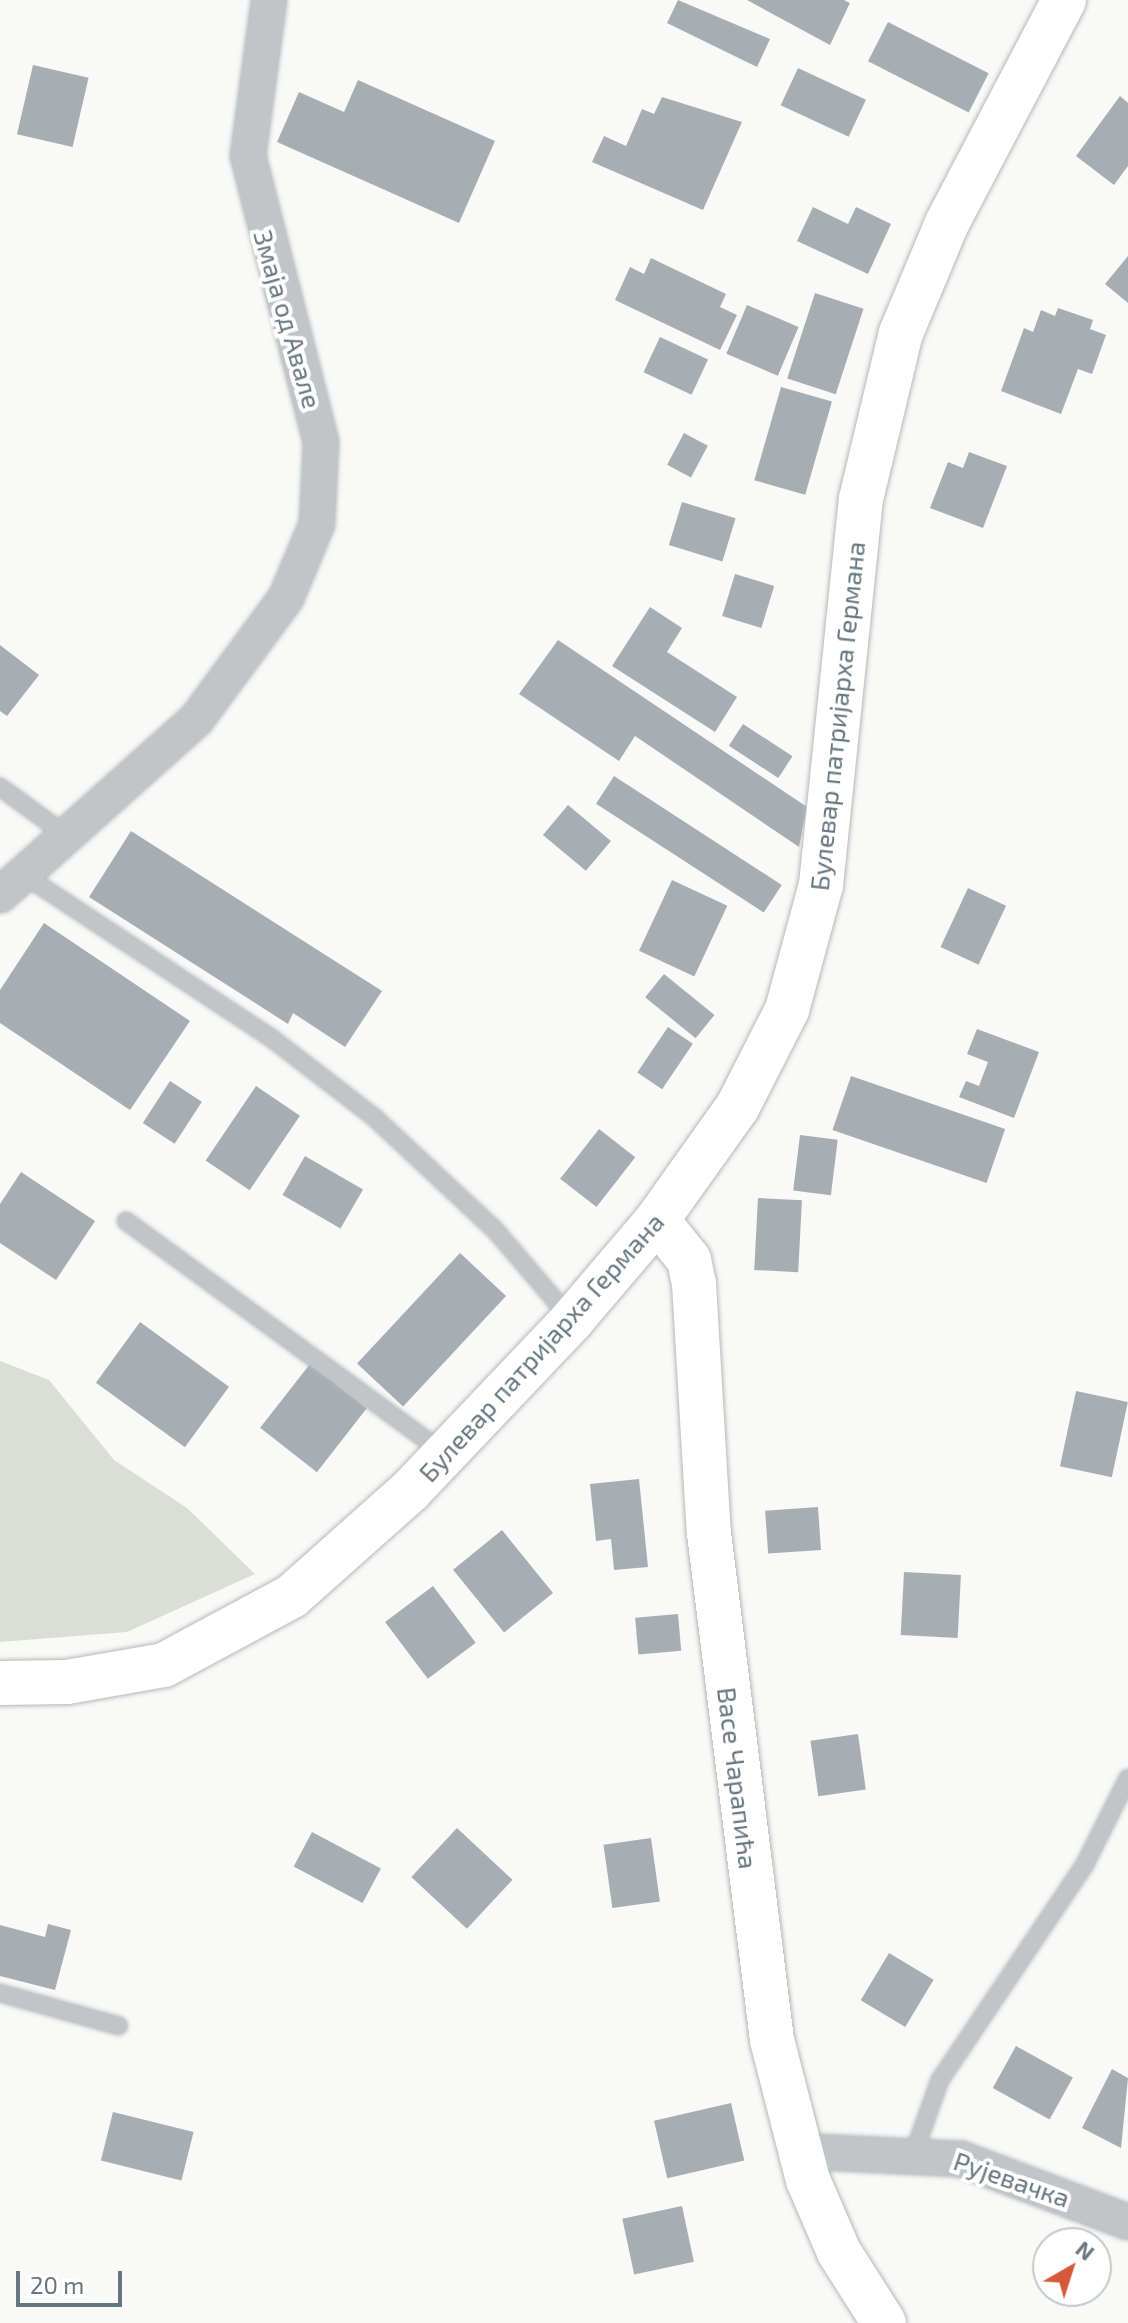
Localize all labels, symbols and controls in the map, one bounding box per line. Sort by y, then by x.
street label: Змаја од Авале [248,226,328,412]
street label: Булевар патријарха Германа [803,540,871,892]
street label: Булевар патријарха Германа [412,1206,670,1488]
street label: Васе Чарапића [711,1685,765,1871]
street label: Рујевачка [950,2145,1074,2213]
north arrow [1032,2227,1112,2307]
text: N [1071,2235,1100,2265]
scale bar [20,2255,126,2305]
text: 20 m [30,2270,84,2299]

